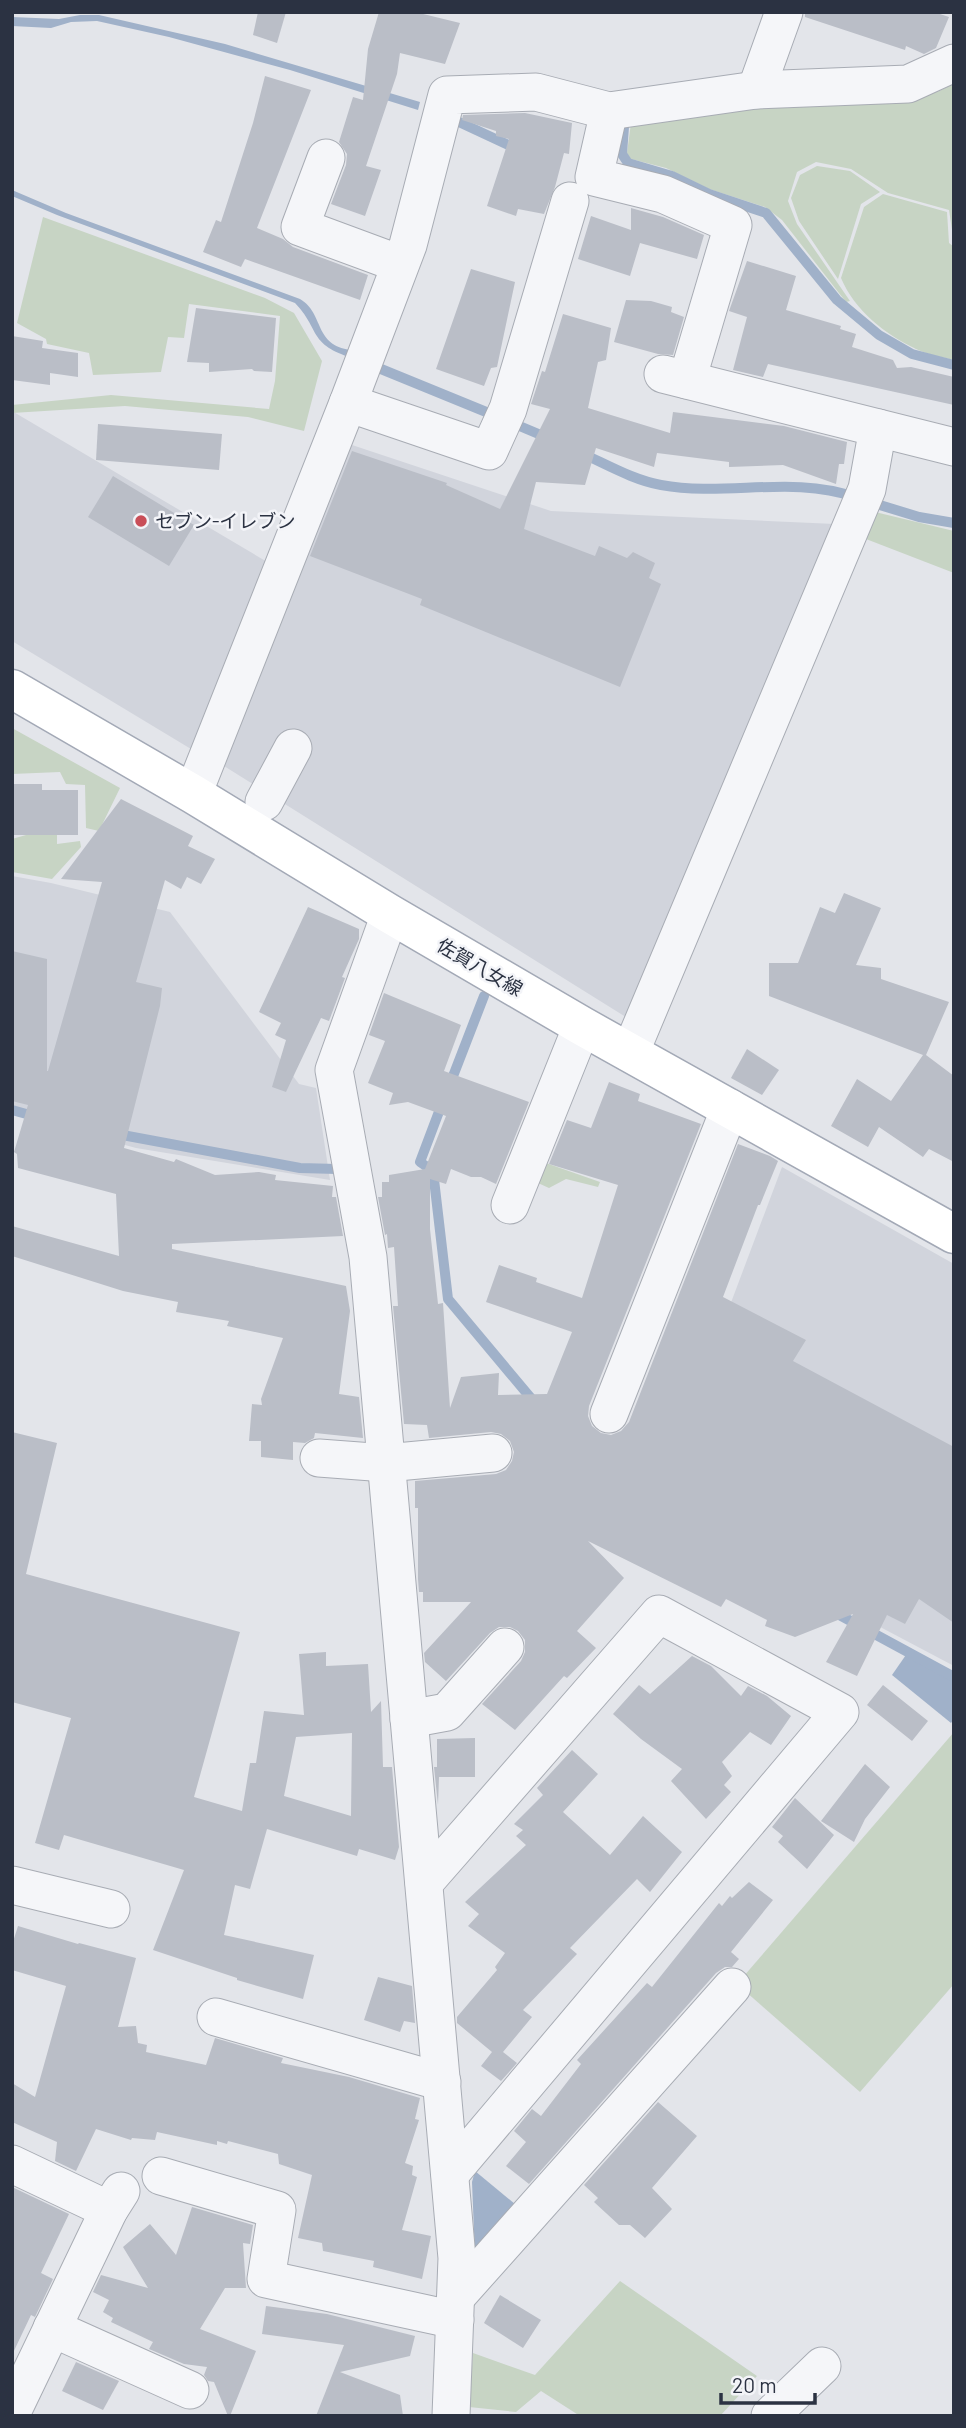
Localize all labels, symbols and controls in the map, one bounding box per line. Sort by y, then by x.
place label: セブン-イレブン [155,509,296,532]
marker: セブン-イレブン [133,513,149,529]
street label: 佐賀八女線 [433,933,527,1000]
scale bar [721,2362,816,2406]
text: 20 m [732,2372,777,2397]

